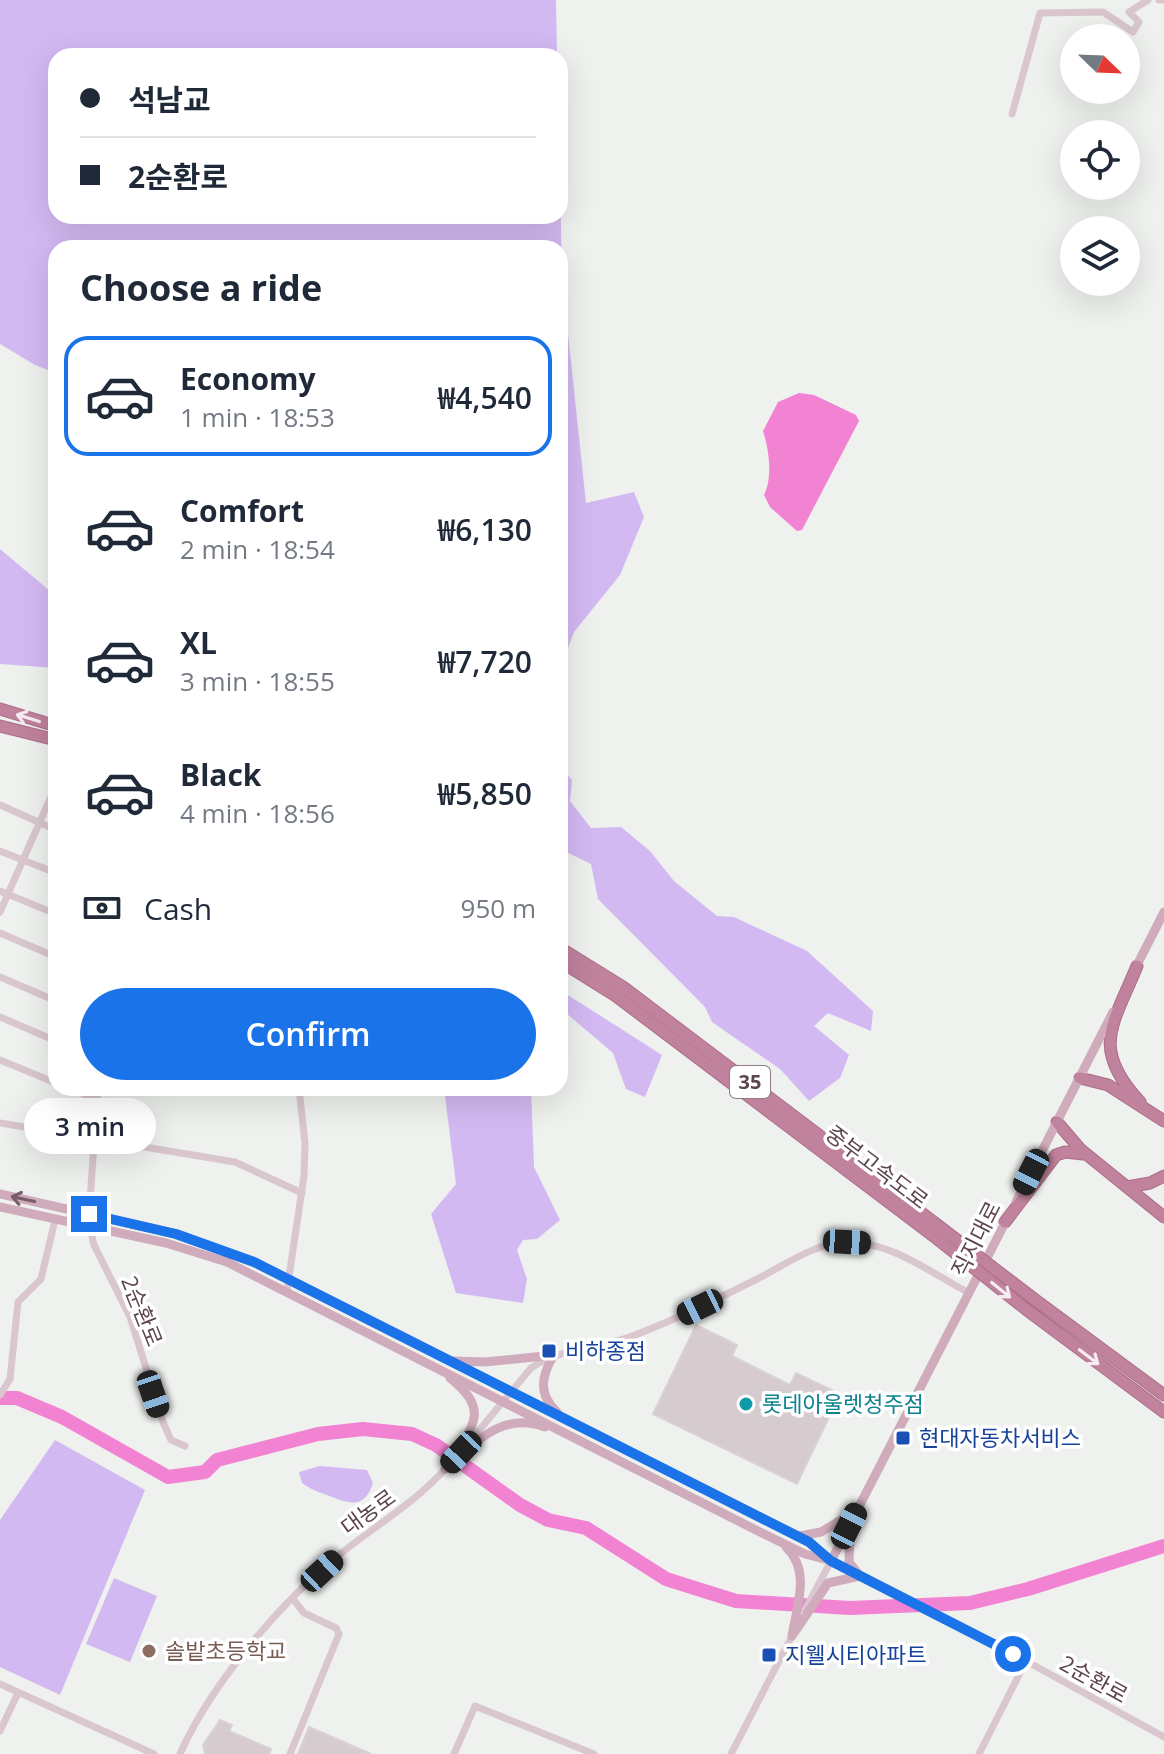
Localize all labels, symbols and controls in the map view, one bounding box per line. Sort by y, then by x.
north arrow [1060,24,1140,104]
map controls [1060,24,1140,296]
text: 석남교 [128,79,211,120]
button: locate [1060,120,1140,200]
text: 2순환로 [128,156,228,197]
button: layers [1060,216,1140,296]
text: Choose a ride [80,263,322,312]
text: Economy [180,358,316,399]
icon: car [84,360,156,432]
text: ₩4,540 [438,377,532,418]
text: 1 min · 18:53 [180,399,335,435]
text: Comfort [180,490,304,531]
icon: car [84,492,156,564]
text: ₩6,130 [438,509,532,550]
text: 2 min · 18:54 [180,531,335,567]
text: XL [180,622,217,663]
icon: car [84,624,156,696]
text: ₩7,720 [438,641,532,682]
text: 3 min · 18:55 [180,663,335,699]
one-way arrow [16,710,41,724]
text: Black [180,754,261,795]
icon: car [84,756,156,828]
text: ₩5,850 [438,773,532,814]
text: 4 min · 18:56 [180,795,335,831]
icon: cash [80,886,124,930]
text: Cash [144,888,212,929]
text: 950 m [461,890,536,926]
button: Confirm [80,988,536,1080]
road number: 35 [730,1066,770,1098]
callout: 3 min [23,1098,155,1154]
text: 3 min [55,1108,125,1144]
street label: 중부고속도로 [820,1118,935,1215]
car [1009,1145,1053,1199]
one-way arrow [11,1191,37,1206]
route end [71,1196,107,1232]
street label: 직지대로 [943,1196,1007,1281]
car [822,1229,872,1255]
street label: 2순환로 [115,1271,171,1350]
one-way arrow [990,1281,1011,1298]
car [673,1286,727,1328]
place label: 비하종점 [565,1335,646,1365]
marker: 비하종점 [540,1342,558,1360]
one-way arrow [1078,1348,1100,1365]
car [134,1367,172,1421]
place label: 롯데아울렛청주점 [762,1388,924,1418]
marker: 롯데아울렛청주점 [737,1395,755,1413]
place label: 현대자동차서비스 [919,1422,1081,1452]
car [436,1426,486,1478]
marker: 현대자동차서비스 [894,1429,912,1447]
street label: 대농로 [334,1481,401,1541]
car [827,1499,871,1553]
car [296,1546,348,1596]
place label: 솔밭초등학교 [165,1635,286,1665]
route start [995,1636,1031,1672]
place label: 지웰시티아파트 [785,1639,927,1669]
marker: 솔밭초등학교 [140,1642,158,1660]
marker: 지웰시티아파트 [760,1646,778,1664]
street label: 2순환로 [1055,1647,1134,1709]

